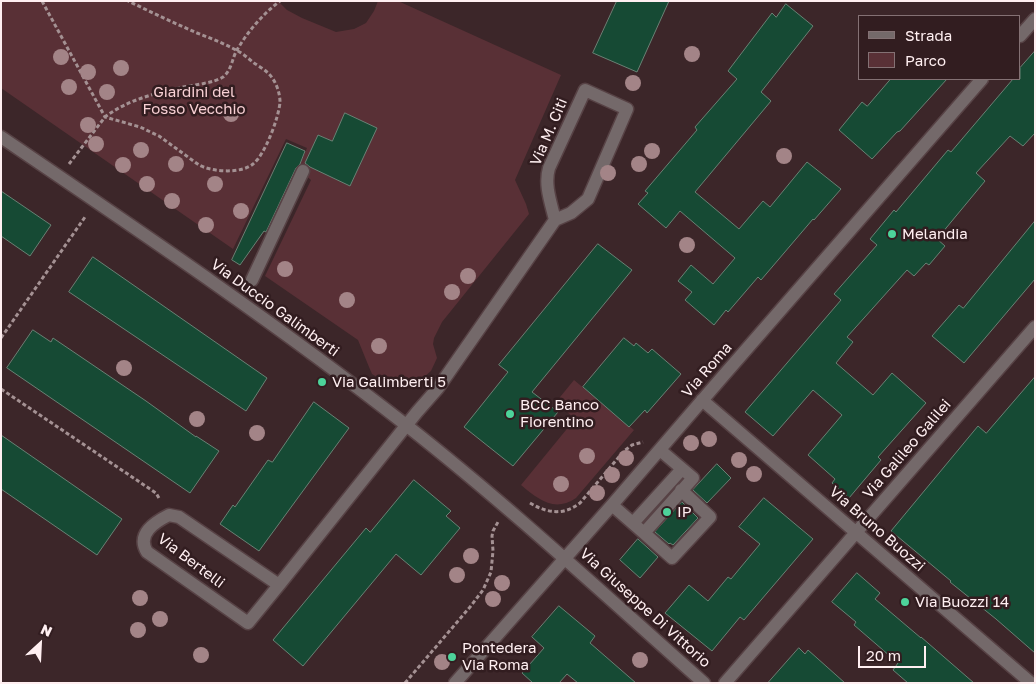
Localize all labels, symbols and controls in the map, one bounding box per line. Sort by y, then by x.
legend [858,15,1021,80]
text: Strada [905,26,952,44]
text: Parco [905,51,946,69]
park label: Giardini del Fosso Vecchio [143,83,245,118]
street label: Via M. Citi [527,95,571,169]
place label: Melandia [902,225,968,243]
marker: Melandia [886,228,898,240]
street label: Via Duccio Galimberti [207,255,343,361]
street label: Via Roma [678,339,736,401]
place label: Via Galimberti 5 [332,373,446,391]
marker: Via Galimberti 5 [316,376,328,388]
place label: BCC Banco Fiorentino [520,396,599,431]
street label: Via Galileo Galilei [859,396,955,502]
marker: BCC Banco Fiorentino [504,408,516,420]
street label: Via Bruno Buozzi [825,483,929,575]
place label: IP [677,503,692,521]
marker: IP [661,506,673,518]
street label: Via Bertelli [154,530,228,592]
street label: Via Giuseppe Di Vittorio [576,545,714,671]
place label: Via Buozzi 14 [915,593,1009,611]
marker: Via Buozzi 14 [899,596,911,608]
north arrow [15,619,65,669]
text: N [38,620,55,640]
scale bar [861,636,928,668]
place label: Pontedera Via Roma [462,639,537,674]
text: 20 m [866,646,901,664]
marker: Pontedera Via Roma [446,651,458,663]

